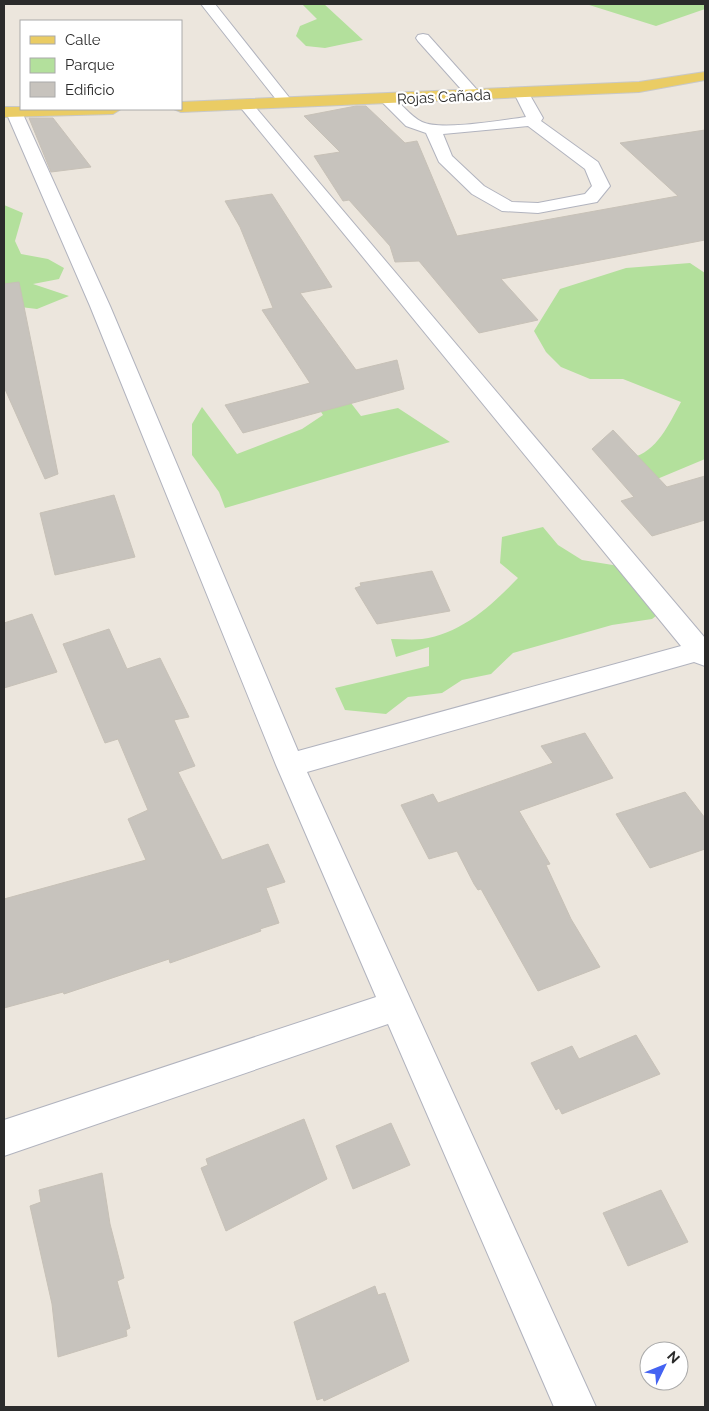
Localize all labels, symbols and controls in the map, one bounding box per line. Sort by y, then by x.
legend [20,20,182,110]
text: Calle [65,31,101,49]
text: Parque [65,56,115,74]
text: Edificio [65,81,115,99]
street label: Rojas Cañada [397,86,491,108]
north arrow [639,1341,689,1391]
text: N [664,1348,683,1366]

